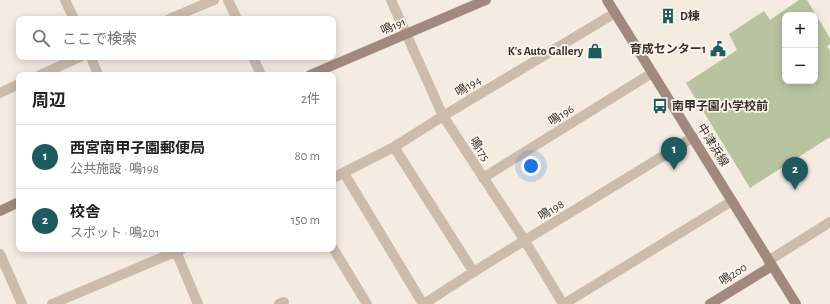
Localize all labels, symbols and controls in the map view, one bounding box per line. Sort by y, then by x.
building icon: D棟 [659,7,677,25]
place label: D棟 [680,9,700,22]
map controls [782,12,818,84]
button: + [782,12,818,48]
street label: 鳴191 [378,14,407,37]
search box [16,16,336,60]
icon: search [30,27,52,49]
text: ここで検索 [62,32,137,47]
public building icon: 育成センター1 [709,40,727,58]
shop icon: K's Auto Gallery [586,42,604,60]
place label: 育成センター1 [630,42,706,55]
place label: K's Auto Gallery [508,45,584,58]
button: − [782,48,818,84]
street label: 鳴194 [453,73,483,98]
text: 周辺 [32,92,66,109]
text: 2件 [301,93,320,106]
bus stop icon: 南甲子園小学校前 [651,97,669,115]
place label: 南甲子園小学校前 [672,99,768,112]
street label: 鳴196 [546,102,576,127]
street label: 中津浜線 [695,121,732,169]
street label: 鳴175 [468,134,493,163]
pin: 1 [661,137,687,170]
text: 西宮南甲子園郵便局 [70,141,205,156]
text: 1 [43,150,47,163]
text: 80 m [294,150,320,163]
your location [521,156,541,176]
pin: 2 [782,157,808,190]
text: 公共施設 · 鳴198 [70,163,159,176]
street label: 鳴198 [536,197,566,222]
text: 校舎 [70,205,100,220]
text: 2 [42,214,48,227]
text: 150 m [291,214,320,227]
text: スポット · 鳴201 [70,227,160,240]
street label: 鳴200 [717,260,749,287]

